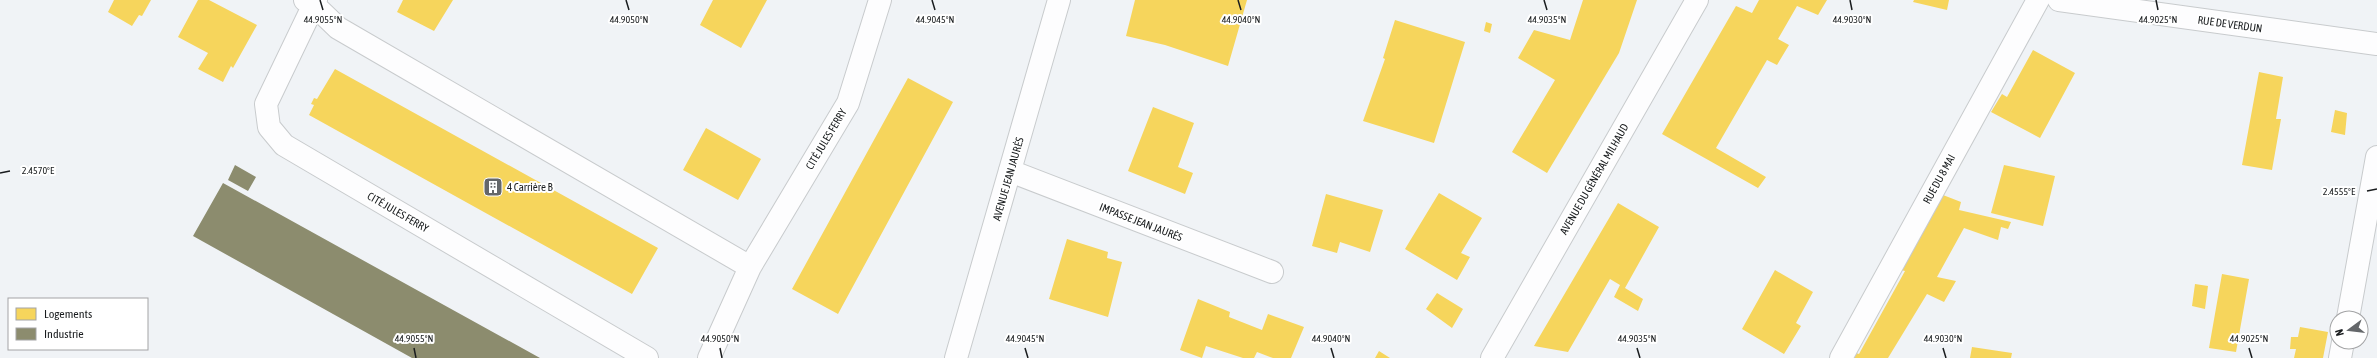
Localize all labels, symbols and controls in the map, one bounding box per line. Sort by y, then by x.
text: 44.9055°N [304,14,342,25]
text: 44.9050°N [610,14,648,25]
text: 44.9045°N [916,14,954,25]
text: 44.9040°N [1222,14,1260,25]
text: 44.9035°N [1528,14,1566,25]
text: 44.9030°N [1833,14,1871,25]
text: 44.9025°N [2139,14,2177,25]
street label: RUE DE VERDUN [2197,14,2263,34]
street label: CITÉ JULES FERRY [803,106,849,172]
street label: AVENUE DU GÉNÉRAL MILHAUD [1557,122,1631,236]
street label: AVENUE JEAN JAURÈS [990,136,1026,222]
street label: RUE DU 8 MAI [1921,152,1957,206]
text: 2.4570°E [22,165,55,176]
building icon: 4 Carrière B [482,176,504,198]
place label: 4 Carrière B [507,181,554,193]
text: 2.4555°E [2323,186,2356,197]
street label: CITÉ JULES FERRY [365,190,431,234]
street label: IMPASSE JEAN JAURÈS [1098,201,1184,243]
legend [8,298,148,350]
text: Logements [44,307,92,321]
north arrow [2329,310,2369,350]
text: Industrie [44,327,84,341]
text: N [2333,328,2346,337]
text: 44.9055°N [395,333,433,344]
text: 44.9050°N [701,333,739,344]
text: 44.9045°N [1006,333,1044,344]
text: 44.9040°N [1312,333,1350,344]
text: 44.9035°N [1618,333,1656,344]
text: 44.9030°N [1924,333,1962,344]
text: 44.9025°N [2230,333,2268,344]

